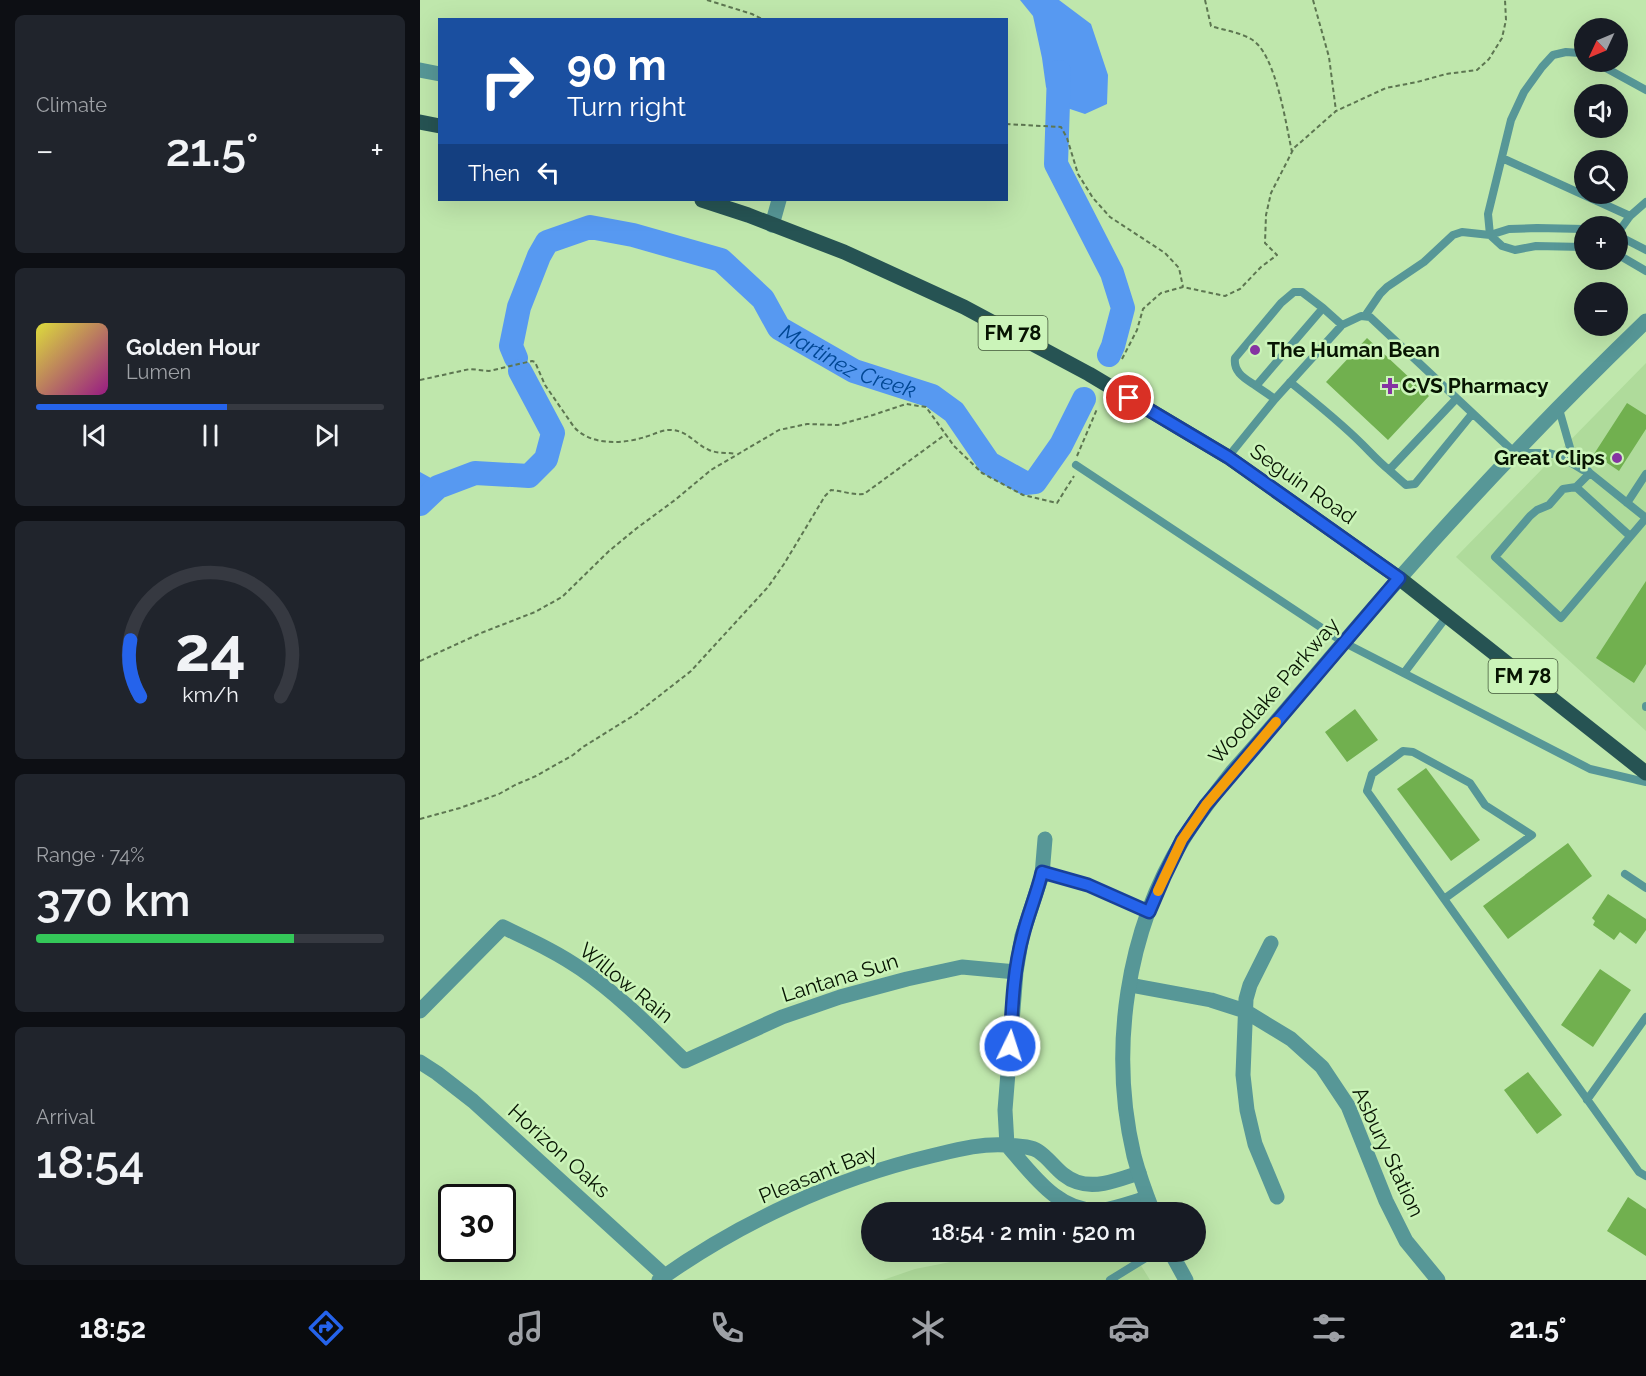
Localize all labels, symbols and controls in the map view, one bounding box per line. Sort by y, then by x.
north arrow [1574,18,1628,72]
map controls [1574,18,1628,336]
text: 90 m [567,41,667,90]
icon: right [468,42,546,120]
button: sound [1574,84,1628,138]
text: Turn right [567,91,686,122]
text: Climate [36,93,107,117]
text: 21.5° [166,124,258,177]
text: − [36,131,54,170]
text: + [370,131,384,170]
button: search [1574,150,1628,204]
icon: left [532,156,565,189]
text: Then [468,160,520,186]
button: + [1574,216,1628,270]
button: − [1574,282,1628,336]
road number: FM 78 [978,316,1048,350]
water label: Martinez Creek [775,318,920,403]
text: Golden Hour [126,334,260,360]
place label: The Human Bean [1267,337,1440,362]
marker: The Human Bean [1248,343,1262,357]
text: Lumen [126,360,191,384]
pin [1103,372,1154,423]
place label: CVS Pharmacy [1402,373,1549,398]
marker: CVS Pharmacy [1383,379,1397,393]
icon: arrive [1112,381,1145,414]
icon: previous [78,419,111,452]
icon: pause [194,419,227,452]
icon: next [310,419,343,452]
street label: Seguin Road [1246,438,1361,529]
place label: Great Clips [1494,445,1605,470]
marker: Great Clips [1610,451,1624,465]
text: 24 [175,612,245,686]
street label: Woodlake Parkway [1203,612,1344,769]
road number: FM 78 [1488,659,1558,693]
text: km/h [182,682,238,707]
text: Range · 74% [36,843,144,867]
text: 370 km [36,874,191,927]
street label: Willow Rain [574,937,678,1028]
street label: Lantana Sun [778,948,901,1007]
position arrow [978,1014,1042,1078]
street label: Asbury Station [1347,1083,1429,1221]
street label: Horizon Oaks [503,1098,615,1203]
text: Arrival [36,1105,95,1129]
text: 18:54 [36,1136,144,1189]
street label: Pleasant Bay [755,1139,881,1209]
speed limit sign: 30 [438,1184,516,1262]
text: 18:54 · 2 min · 520 m [931,1219,1136,1245]
icon: directions [305,1307,347,1349]
icon: music [505,1307,547,1349]
icon: phone [706,1307,748,1349]
icon: climate [907,1307,949,1349]
icon: car [1108,1307,1150,1349]
icon: filters [1308,1307,1350,1349]
text: 18:52 [79,1313,146,1344]
text: 21.5° [1509,1313,1567,1344]

